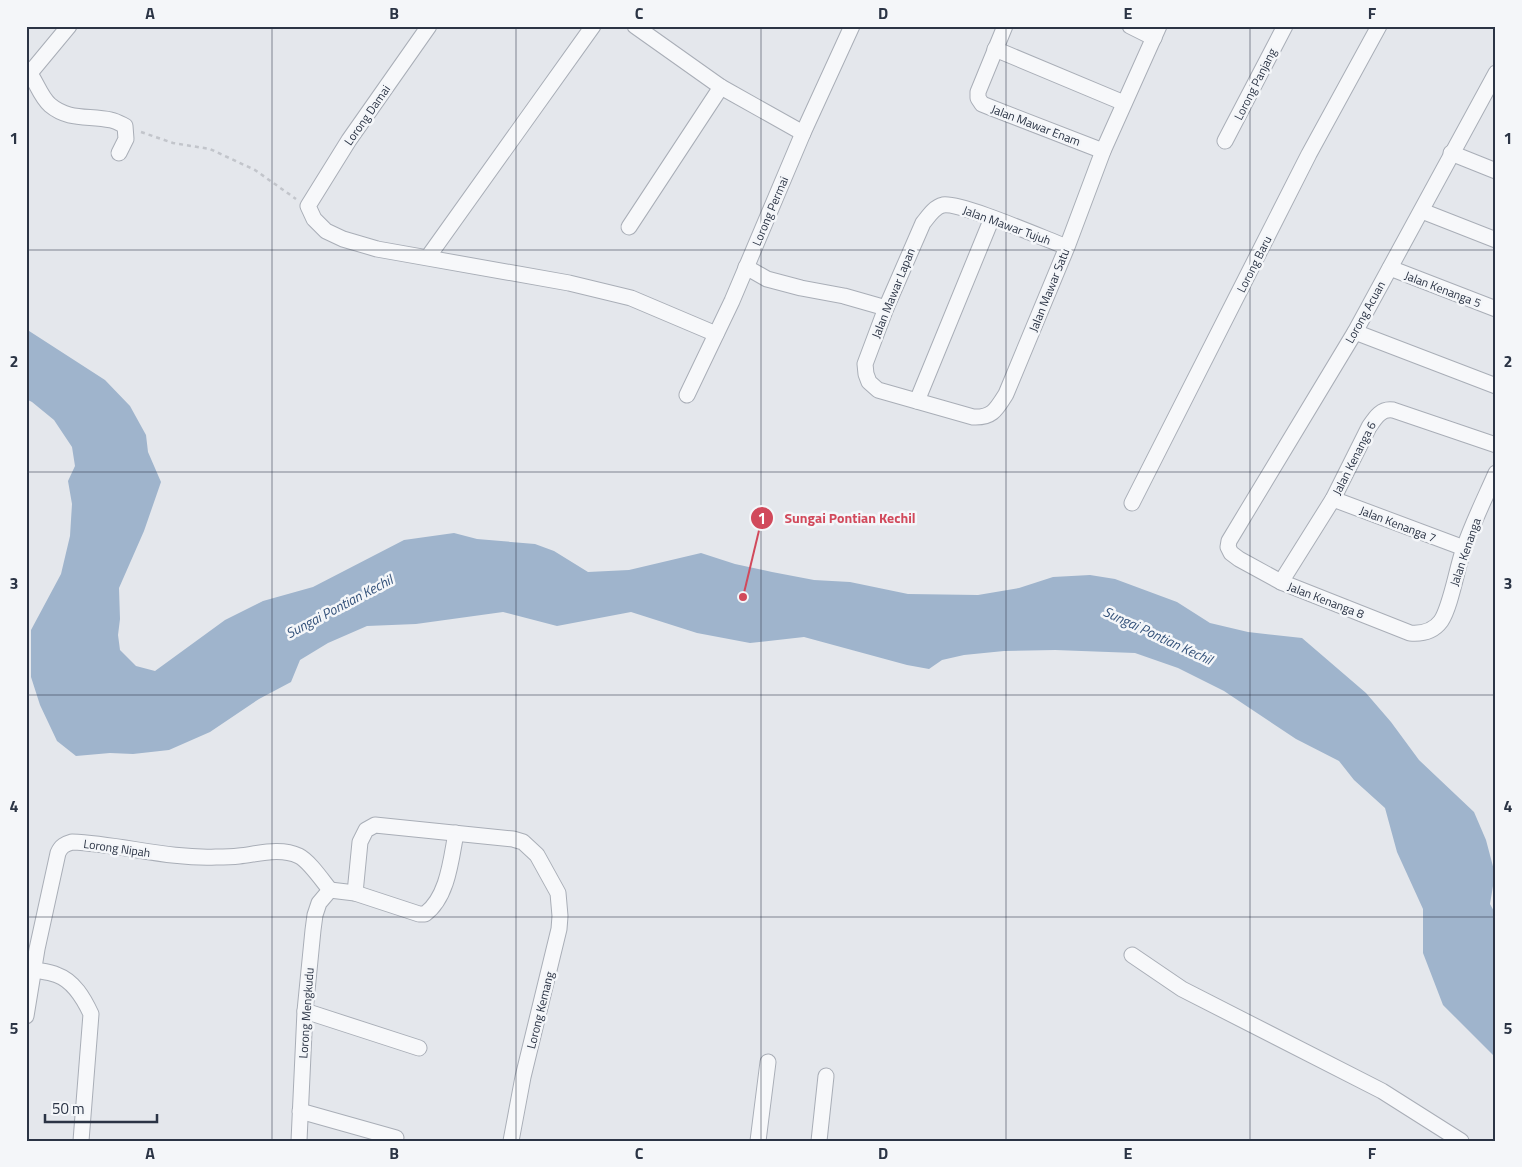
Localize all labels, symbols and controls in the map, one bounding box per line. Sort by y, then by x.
text: A [145,1,155,25]
text: B [389,1,399,25]
text: C [635,1,644,25]
text: D [878,1,888,25]
text: E [1124,1,1133,25]
text: F [1368,1,1377,25]
street label: Lorong Panjang [1229,45,1281,123]
street label: Lorong Damai [339,81,395,149]
street label: Jalan Mawar Enam [989,99,1083,151]
text: 1 [10,126,18,150]
text: 1 [1504,126,1512,150]
street label: Lorong Permai [747,173,793,249]
street label: Jalan Mawar Tujuh [960,200,1054,250]
street label: Lorong Baru [1232,232,1276,296]
street label: Jalan Mawar Lapan [866,245,920,341]
street label: Jalan Mawar Satu [1024,245,1074,335]
street label: Jalan Kenanga 5 [1402,266,1484,312]
street label: Lorong Acuan [1340,277,1390,347]
text: 2 [10,349,18,373]
text: 2 [1504,349,1512,373]
street label: Jalan Kenanga 6 [1327,418,1381,498]
street label: Jalan Kenanga 7 [1357,501,1439,547]
callout: Sungai Pontian Kechil [750,504,926,533]
text: 1 [758,507,766,530]
text: Sungai Pontian Kechil [784,507,916,528]
street label: Jalan Kenanga [1444,515,1486,589]
water label: Sungai Pontian Kechil [282,568,398,643]
text: 3 [10,571,18,595]
text: 3 [1504,571,1512,595]
street label: Jalan Kenanga 8 [1285,577,1367,623]
water label: Sungai Pontian Kechil [1100,600,1218,670]
text: 4 [10,794,19,818]
text: 4 [1504,794,1513,818]
street label: Lorong Nipah [82,834,152,862]
street label: Lorong Mengkudu [293,967,319,1059]
street label: Lorong Kemang [521,969,559,1051]
text: 5 [10,1016,19,1040]
text: 5 [1504,1016,1513,1040]
scale bar [45,1092,158,1124]
text: 50 m [52,1097,85,1120]
text: A [145,1141,155,1165]
text: B [389,1141,399,1165]
text: C [635,1141,644,1165]
text: D [878,1141,888,1165]
text: E [1124,1141,1133,1165]
text: F [1368,1141,1377,1165]

